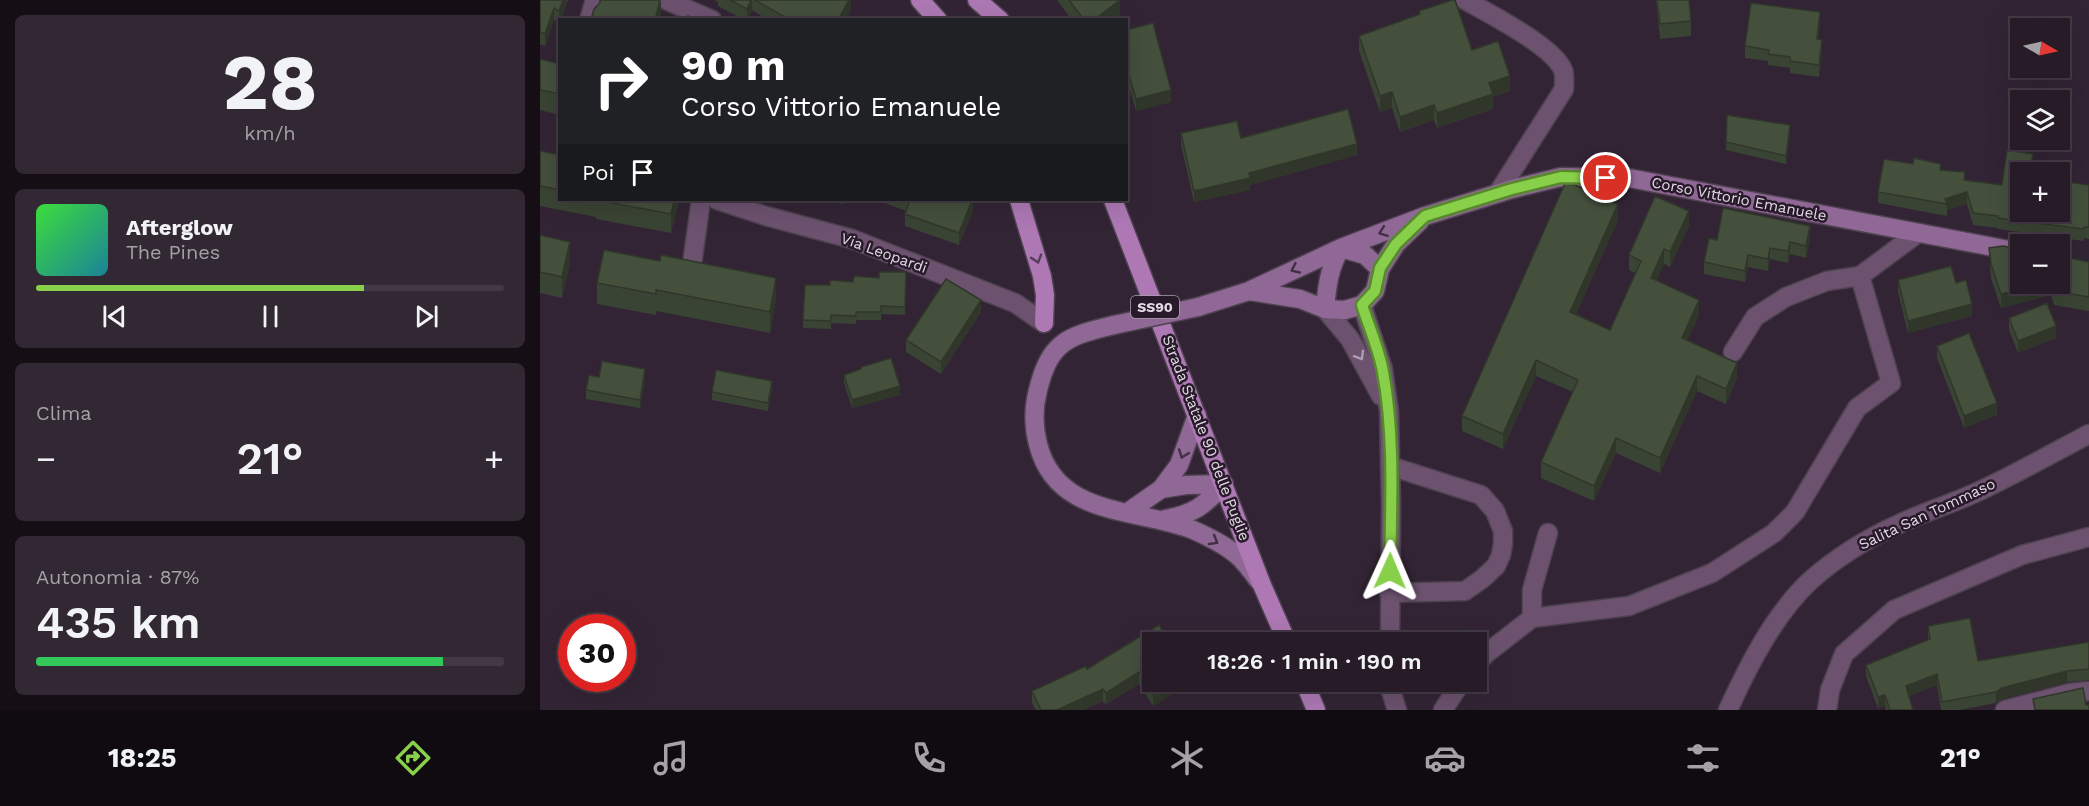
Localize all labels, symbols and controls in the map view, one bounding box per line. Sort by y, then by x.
north arrow [2010,18,2070,78]
map controls [2010,18,2070,294]
text: 28 [222,36,318,128]
text: 90 m [681,41,785,90]
icon: right [582,42,660,120]
button: layers [2010,90,2070,150]
text: Corso Vittorio Emanuele [681,91,1001,123]
text: km/h [244,121,296,145]
pin [1580,152,1631,203]
icon: arrive [626,156,659,189]
text: Poi [582,160,614,185]
icon: arrive [1589,161,1622,194]
button: + [2010,162,2070,222]
street label: Corso Vittorio Emanuele [1650,173,1828,225]
text: Afterglow [126,215,233,240]
one-way arrow [1378,225,1389,238]
street label: Via Leopardi [838,229,930,277]
button: − [2010,234,2070,294]
text: The Pines [126,240,220,264]
one-way arrow [1030,253,1042,264]
one-way arrow [1291,262,1302,274]
road number: SS90 [1131,296,1179,318]
icon: previous [98,300,131,333]
icon: pause [254,300,287,333]
icon: next [410,300,443,333]
street label: Strada Statale 90 delle Puglie [1158,333,1254,543]
one-way arrow [1353,350,1365,360]
text: Clima [36,401,92,425]
text: 21° [236,432,304,485]
text: − [36,439,56,478]
text: + [484,439,504,478]
one-way arrow [1178,448,1190,459]
street label: Salita San Tommaso [1856,474,1998,554]
one-way arrow [1208,534,1218,545]
position arrow [1358,539,1422,603]
text: Autonomia · 87% [36,565,199,589]
text: 435 km [36,596,201,649]
speed limit sign: 30 [558,614,636,692]
text: 18:26 · 1 min · 190 m [1207,649,1422,674]
icon: directions [392,737,434,779]
icon: music [650,737,692,779]
icon: phone [908,737,950,779]
icon: climate [1166,737,1208,779]
icon: car [1424,737,1466,779]
icon: filters [1682,737,1724,779]
text: 18:25 [108,742,177,774]
text: 21° [1940,742,1981,774]

